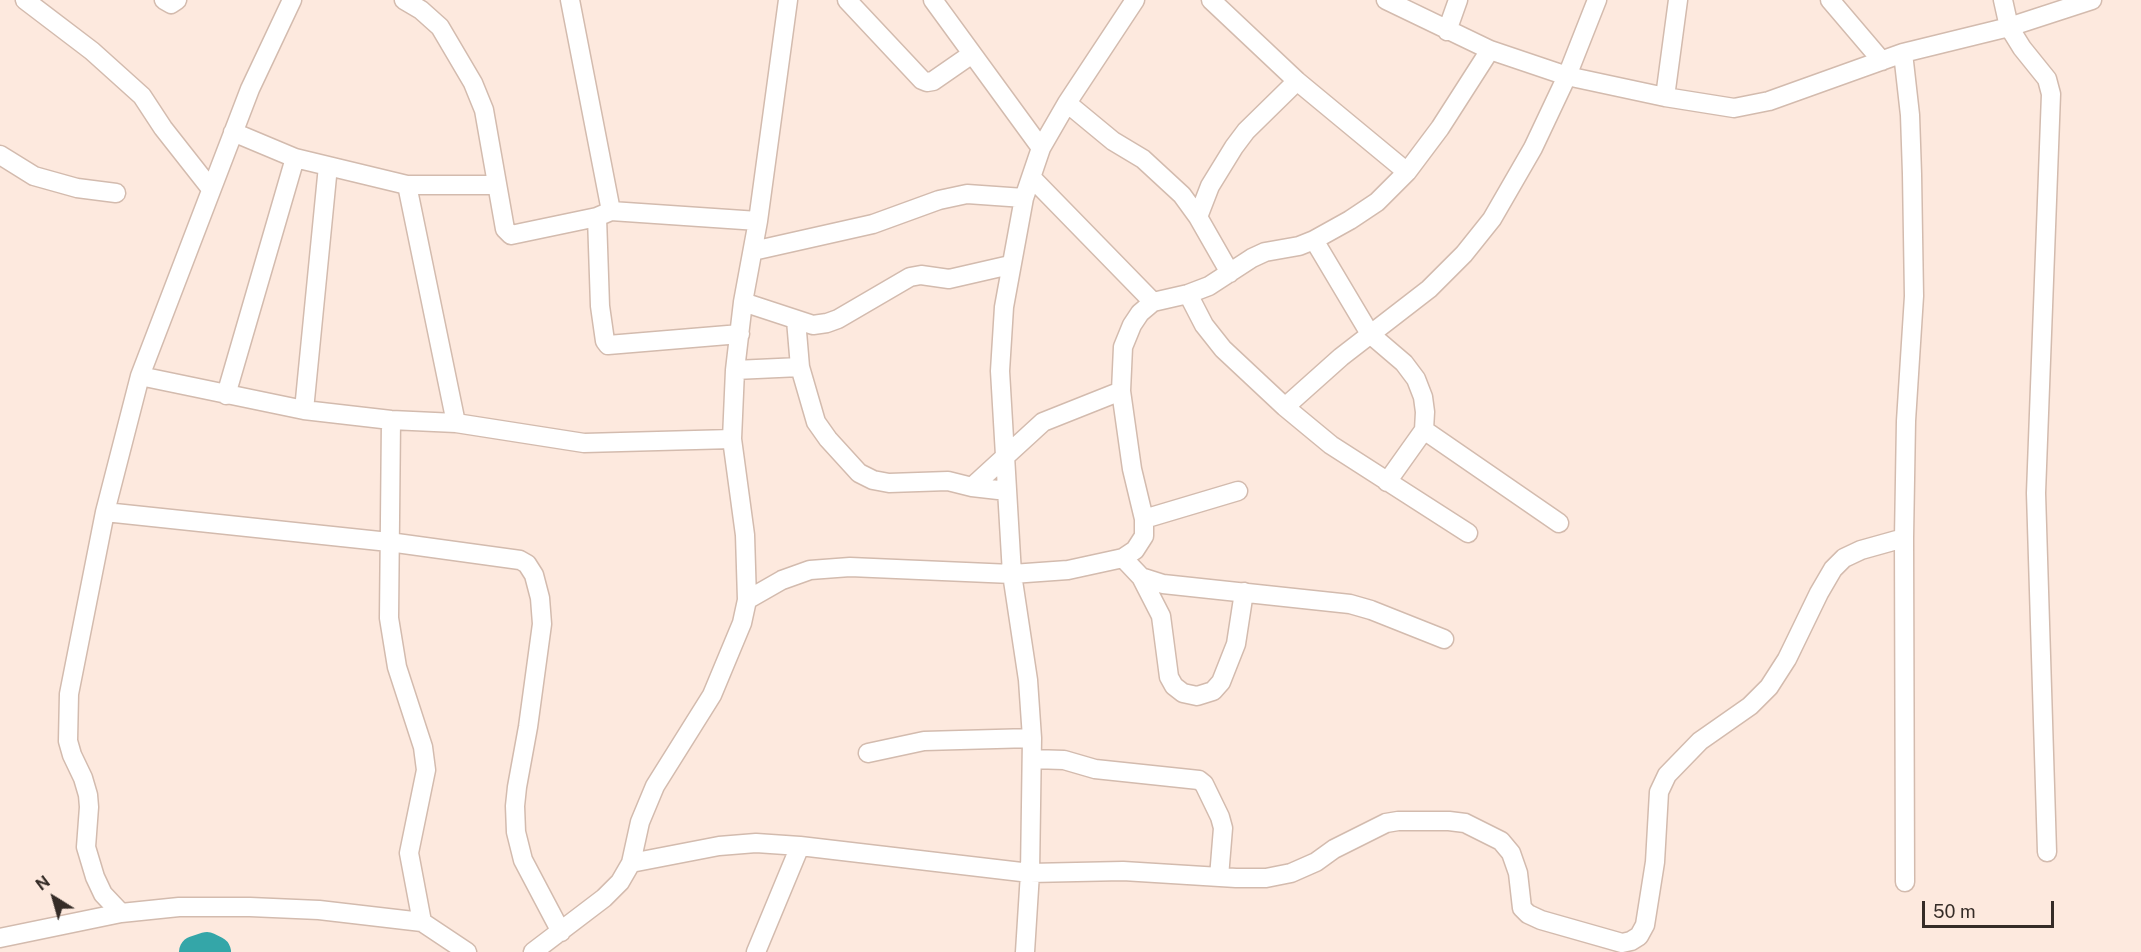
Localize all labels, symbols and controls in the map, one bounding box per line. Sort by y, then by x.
north arrow [24,868,84,928]
text: N [32,872,54,895]
scale bar [1925,889,2057,927]
text: 50 m [1933,901,1976,922]

